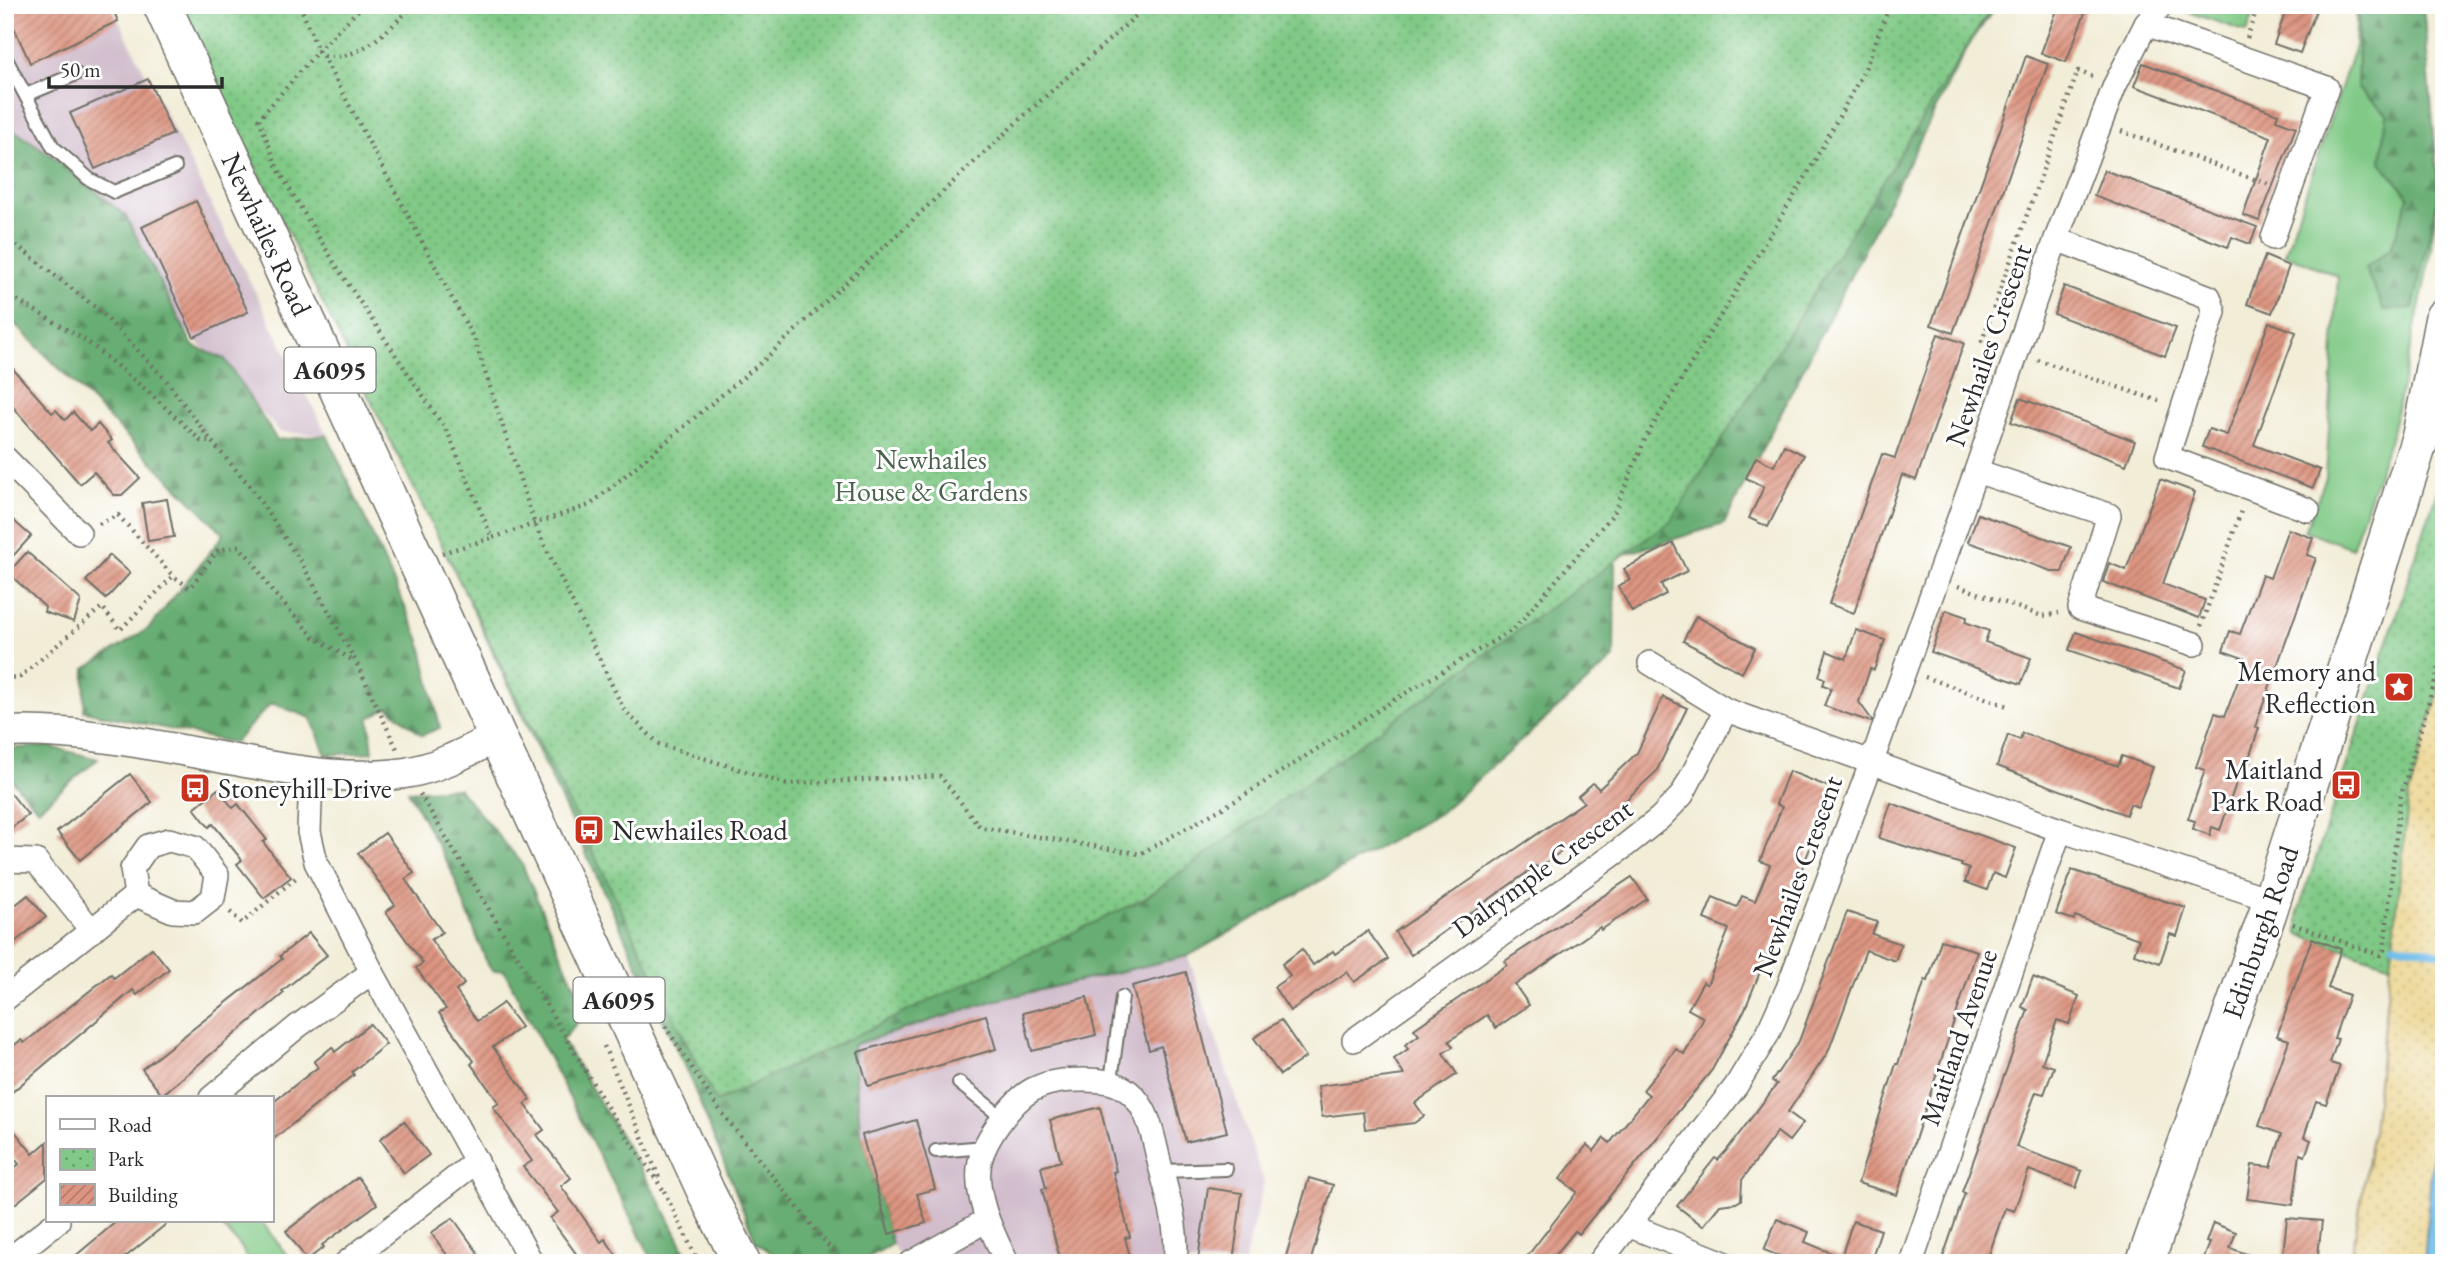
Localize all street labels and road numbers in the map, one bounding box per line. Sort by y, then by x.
street label: Newhailes Road [214,147,321,322]
street label: Newhailes Crescent [1937,239,2040,451]
road number: A6095 [284,348,376,392]
street label: Newhailes Crescent [1744,770,1850,982]
street label: Dalrymple Crescent [1445,790,1639,946]
street label: Edinburgh Road [2214,840,2307,1023]
street label: Maitland Avenue [1911,944,2005,1130]
road number: A6095 [574,978,664,1023]

